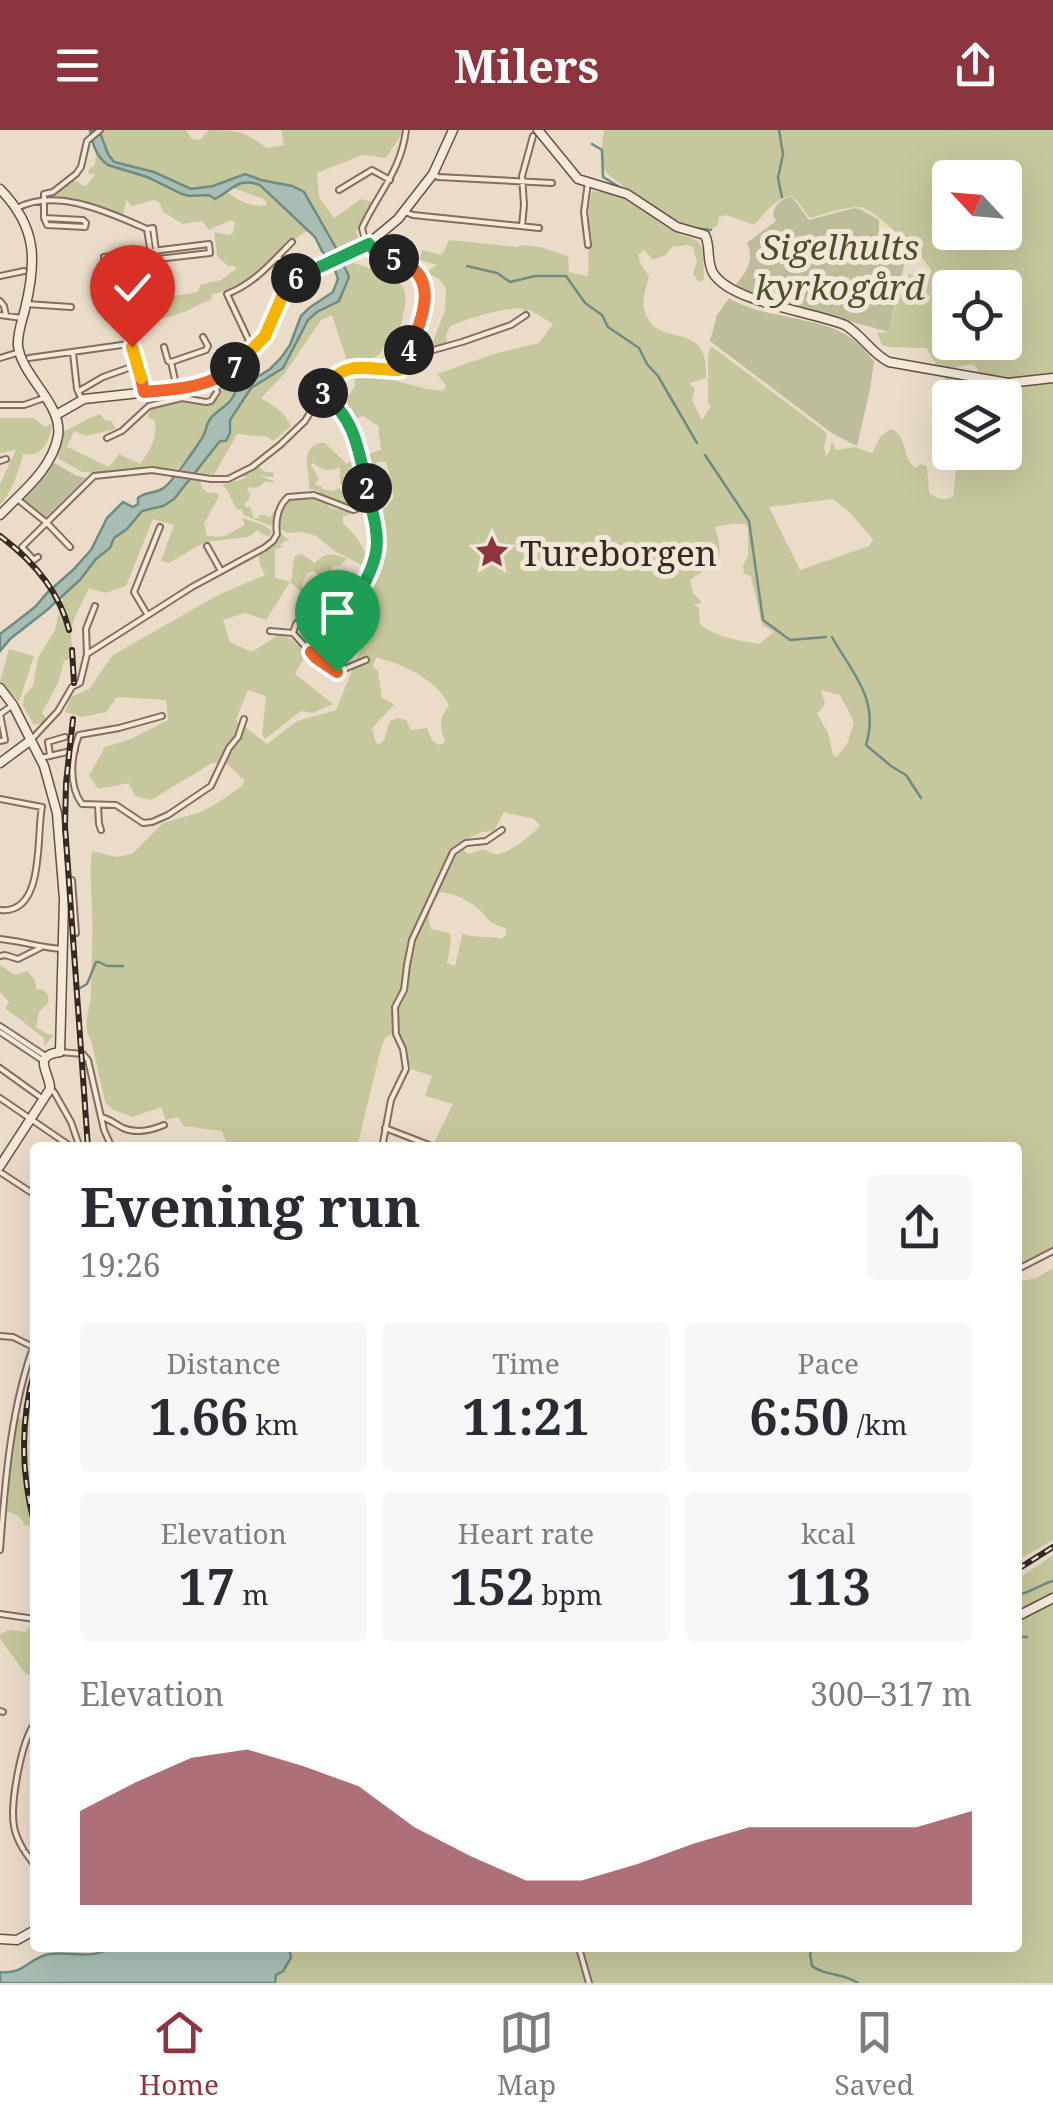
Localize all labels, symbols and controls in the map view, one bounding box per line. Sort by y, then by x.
text: Milers [454,35,599,96]
icon: menu [50,38,105,93]
icon: share [948,38,1003,93]
north arrow [932,160,1022,250]
map controls [932,160,1022,470]
park label: Sigelhults kyrkogård [755,223,926,310]
pin: 5 [369,234,419,284]
text: 5 [386,240,402,278]
pin [90,245,175,348]
pin: 6 [271,253,321,303]
text: 6 [288,259,304,297]
icon: check [105,260,160,315]
button: locate [932,270,1022,360]
pin: 4 [384,325,434,375]
text: 4 [401,331,417,369]
pin: 7 [210,342,260,392]
text: 7 [227,348,243,386]
pin: 3 [298,368,348,418]
text: 3 [315,374,331,412]
button: layers [932,380,1022,470]
pin: 2 [342,463,392,513]
text: 2 [359,469,375,507]
place label: Tureborgen [520,529,717,576]
place icon: Tureborgen [473,533,511,571]
pin [295,570,380,673]
icon: arrive [310,585,365,640]
text: Evening run [80,1168,421,1243]
button: share [867,1175,972,1280]
text: 19:26 [80,1243,161,1286]
text: Distance [166,1344,281,1382]
text: Time [492,1344,560,1382]
text: Pace [798,1344,859,1382]
text: 1.66 [149,1382,248,1450]
text: 11:21 [462,1382,590,1450]
text: 6:50 [749,1382,849,1450]
text: km [248,1405,298,1443]
text: /km [849,1405,907,1443]
text: Elevation [161,1514,287,1552]
text: Heart rate [458,1514,594,1552]
text: kcal [801,1514,855,1552]
text: 17 [179,1552,235,1620]
text: 152 [450,1552,534,1620]
text: 113 [786,1552,871,1620]
text: m [235,1575,269,1613]
text: bpm [534,1575,602,1613]
text: Elevation [80,1672,224,1715]
text: 300–317 m [810,1672,972,1715]
tab: Home [139,2005,219,2103]
tab: Map [497,2005,556,2103]
tab: Saved [835,2005,914,2103]

